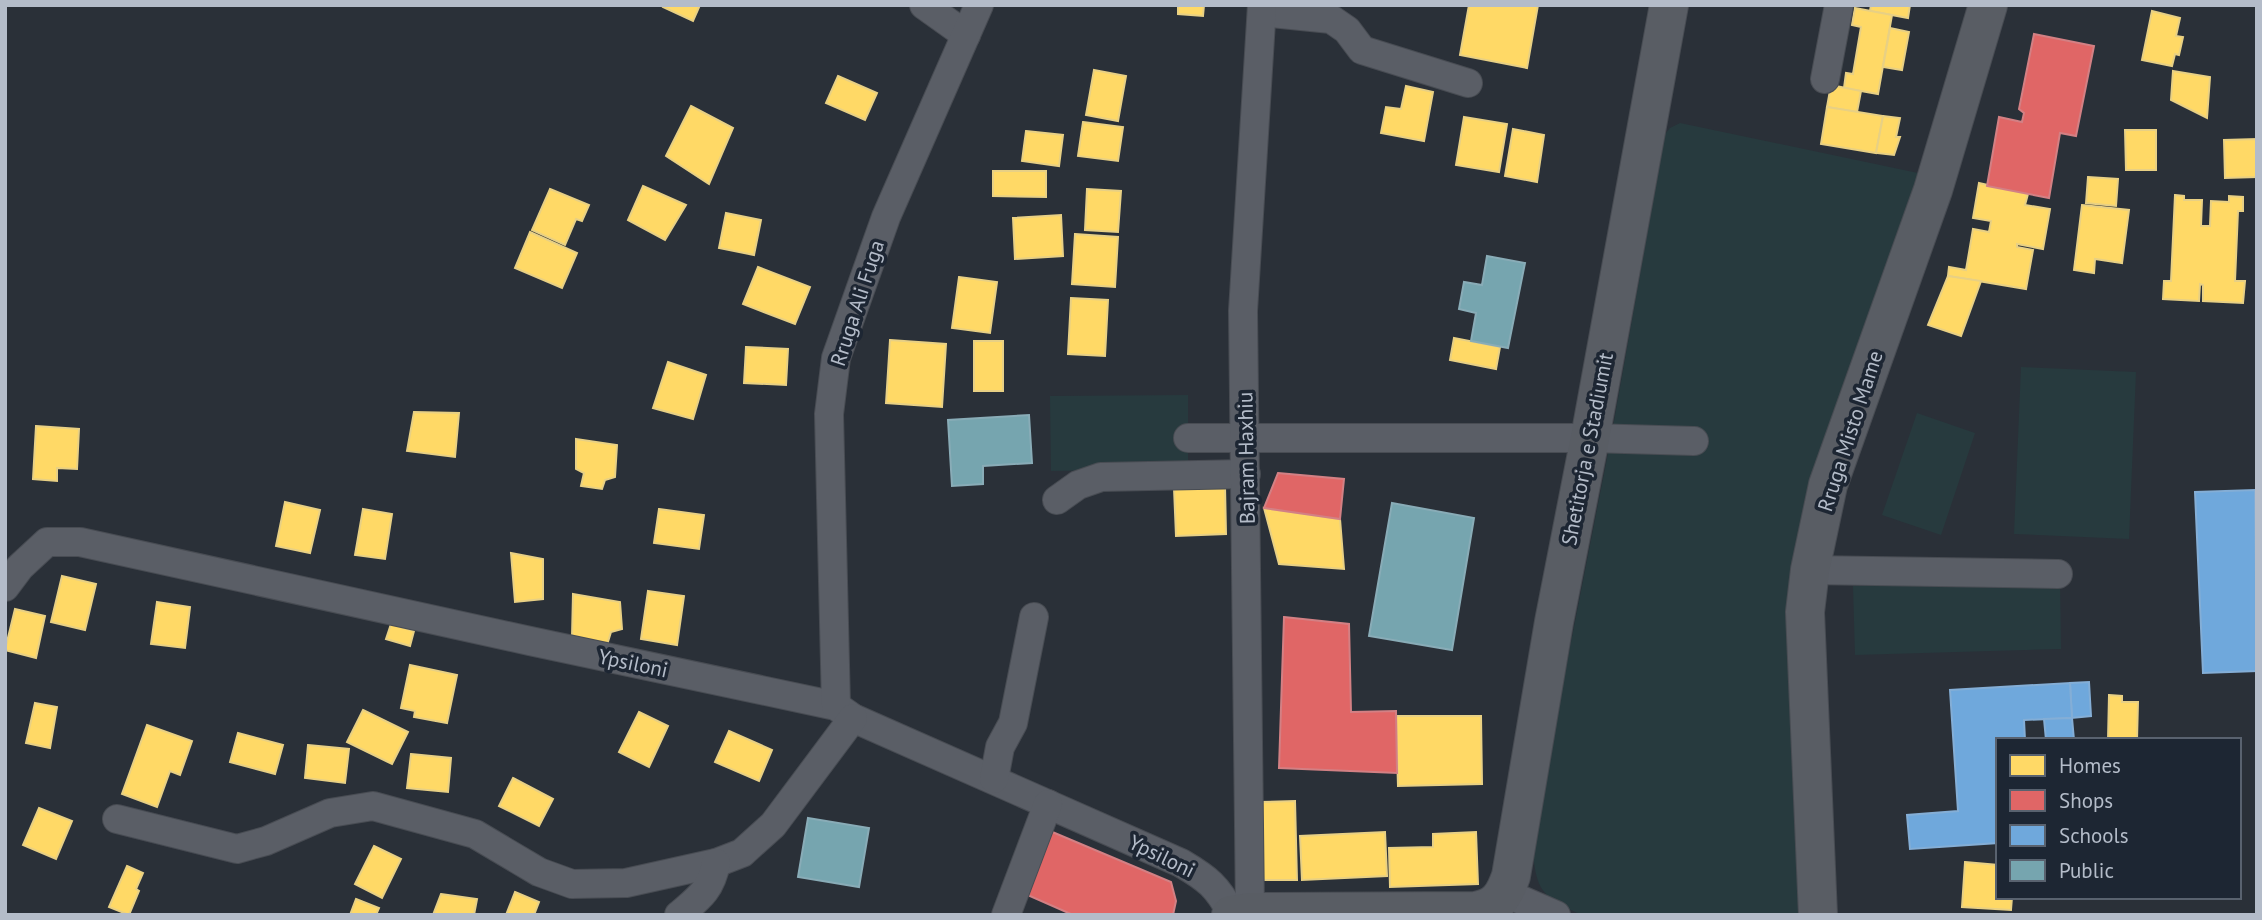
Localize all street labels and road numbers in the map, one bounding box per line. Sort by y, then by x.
street label: Rruga Ali Fuga [824,237,890,369]
street label: Rruga Misto Mame [1811,347,1889,515]
street label: Shetitorja e Stadiumit [1555,350,1619,548]
street label: Bajram Haxhiu [1231,392,1261,524]
street label: Ypsiloni [596,642,670,684]
street label: Ypsiloni [1124,828,1200,884]

